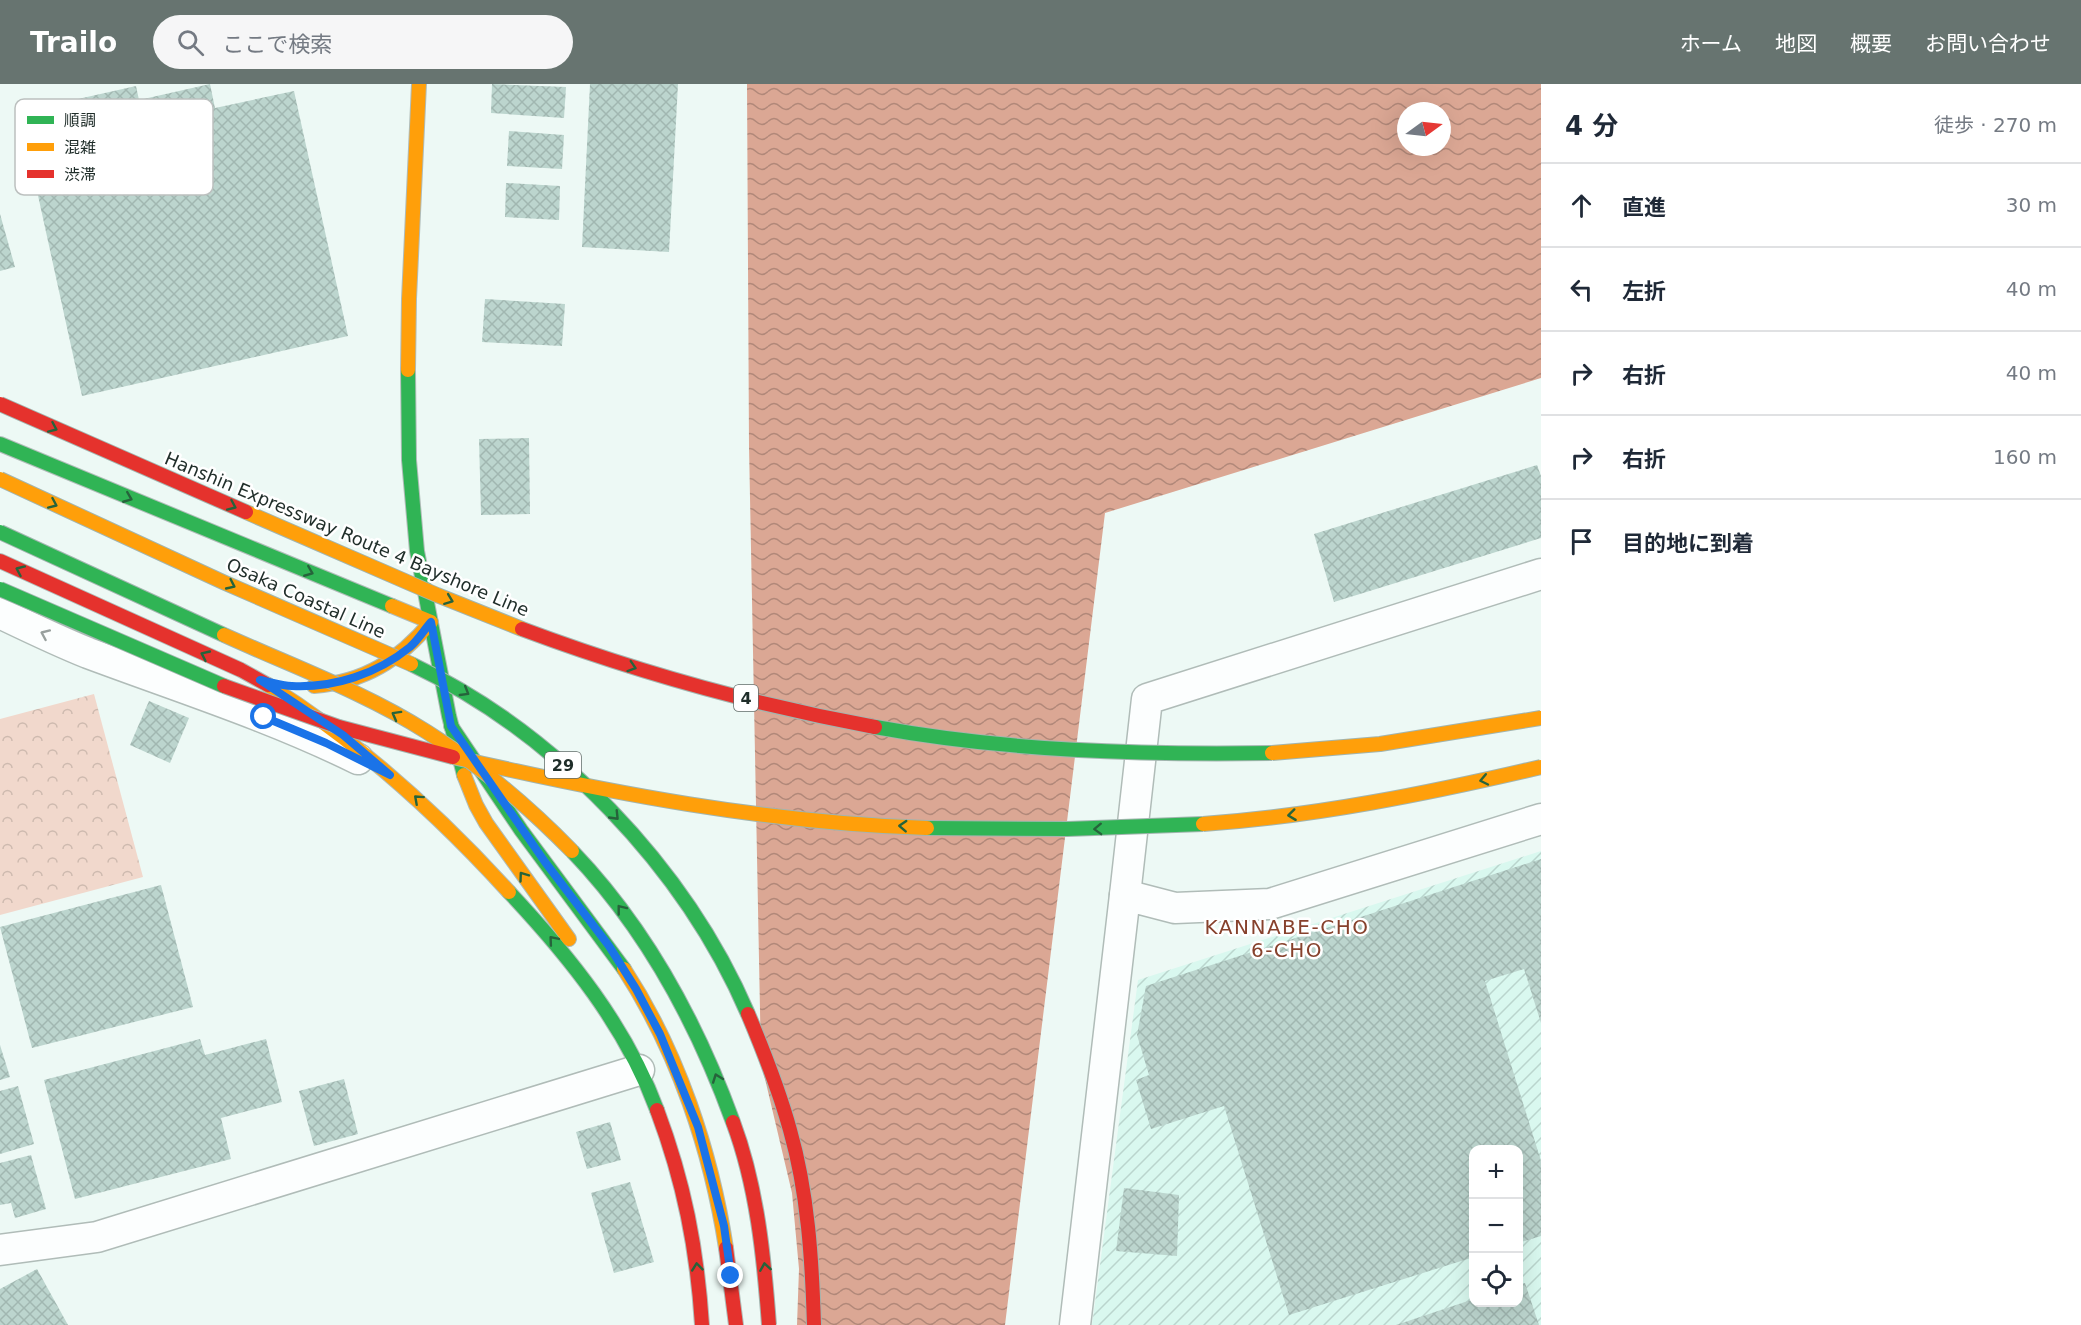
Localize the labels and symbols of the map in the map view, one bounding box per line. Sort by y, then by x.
legend [15,99,213,195]
north arrow [1397,102,1451,156]
text: 順調 [64,111,96,130]
text: 混雑 [64,138,96,157]
text: 渋滞 [64,165,96,184]
one-way arrow [47,420,58,432]
street label: Hanshin Expressway Route 4 Bayshore Line [162,447,532,621]
one-way arrow [122,491,133,503]
one-way arrow [47,496,58,508]
one-way arrow [226,499,237,511]
street label: Osaka Coastal Line [223,553,389,643]
one-way arrow [303,565,314,577]
one-way arrow [16,566,27,578]
one-way arrow [224,577,235,589]
one-way arrow [443,593,454,605]
one-way arrow [40,629,51,641]
one-way arrow [201,651,212,663]
one-way arrow [626,660,637,673]
one-way arrow [459,685,469,697]
road number: 4 [734,685,758,711]
route start [250,703,276,729]
one-way arrow [391,711,402,722]
road number: 29 [545,752,581,778]
one-way arrow [1479,773,1489,786]
one-way arrow [414,795,424,806]
one-way arrow [1288,808,1297,820]
one-way arrow [608,809,619,819]
one-way arrow [898,820,907,833]
one-way arrow [1093,822,1102,835]
one-way arrow [519,871,530,882]
one-way arrow [617,905,628,916]
district label: KANNABE-CHO 6-CHO [1205,915,1369,962]
one-way arrow [549,936,560,947]
one-way arrow [711,1073,724,1084]
one-way arrow [691,1262,704,1271]
route end [717,1262,743,1288]
one-way arrow [759,1262,771,1271]

